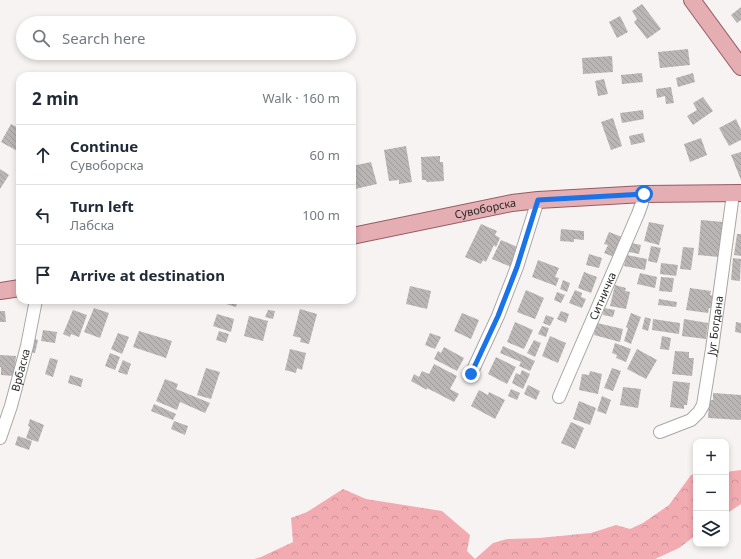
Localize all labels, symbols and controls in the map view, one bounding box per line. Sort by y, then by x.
search box [16,16,356,60]
icon: search [30,27,52,49]
text: Search here [62,28,145,48]
text: 2 min [32,87,79,110]
text: Walk · 160 m [262,89,340,107]
text: Continue [70,136,138,156]
icon: ahead [32,144,54,166]
text: 60 m [310,146,340,164]
text: Сувоборска [70,156,144,174]
route start [635,185,653,203]
street label: Сувоборска [453,195,517,222]
text: Turn left [70,196,134,216]
icon: left [32,204,54,226]
text: 100 m [302,206,340,224]
text: Лабска [70,216,114,234]
icon: arrive [32,264,54,286]
text: Arrive at destination [70,265,225,285]
street label: Ситничка [585,269,619,322]
street label: Југ Богдана [703,295,726,357]
street label: Врбаска [7,347,33,393]
route end [462,365,480,383]
map controls [693,439,729,547]
button: + [693,439,729,475]
button: − [693,475,729,511]
button: layers [693,511,729,547]

